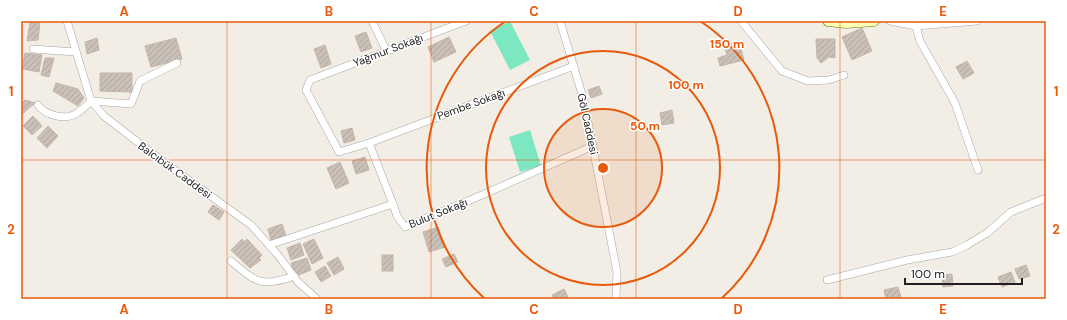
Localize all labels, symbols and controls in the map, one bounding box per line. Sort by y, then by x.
text: A [119,3,129,20]
text: B [325,3,333,20]
text: C [529,3,539,20]
text: D [733,3,743,20]
text: E [939,3,947,20]
street label: Yağmur Sokağı [351,30,425,70]
text: 150 m [710,36,744,52]
text: 100 m [668,77,704,93]
text: 1 [9,83,13,100]
text: 1 [1054,83,1058,100]
street label: Pembe Sokağı [435,85,507,123]
street label: Göl Caddesi [575,92,601,156]
text: 50 m [630,118,660,134]
street label: Balcıbük Caddesi [135,139,215,201]
centre of rings [596,161,610,175]
street label: Bulut Sokağı [407,195,469,231]
text: 2 [7,221,15,238]
text: 2 [1052,221,1060,238]
scale bar [905,260,1022,286]
text: 100 m [911,266,945,282]
text: A [119,301,129,318]
text: B [325,301,333,318]
text: C [529,301,539,318]
text: D [733,301,743,318]
text: E [939,301,947,318]

